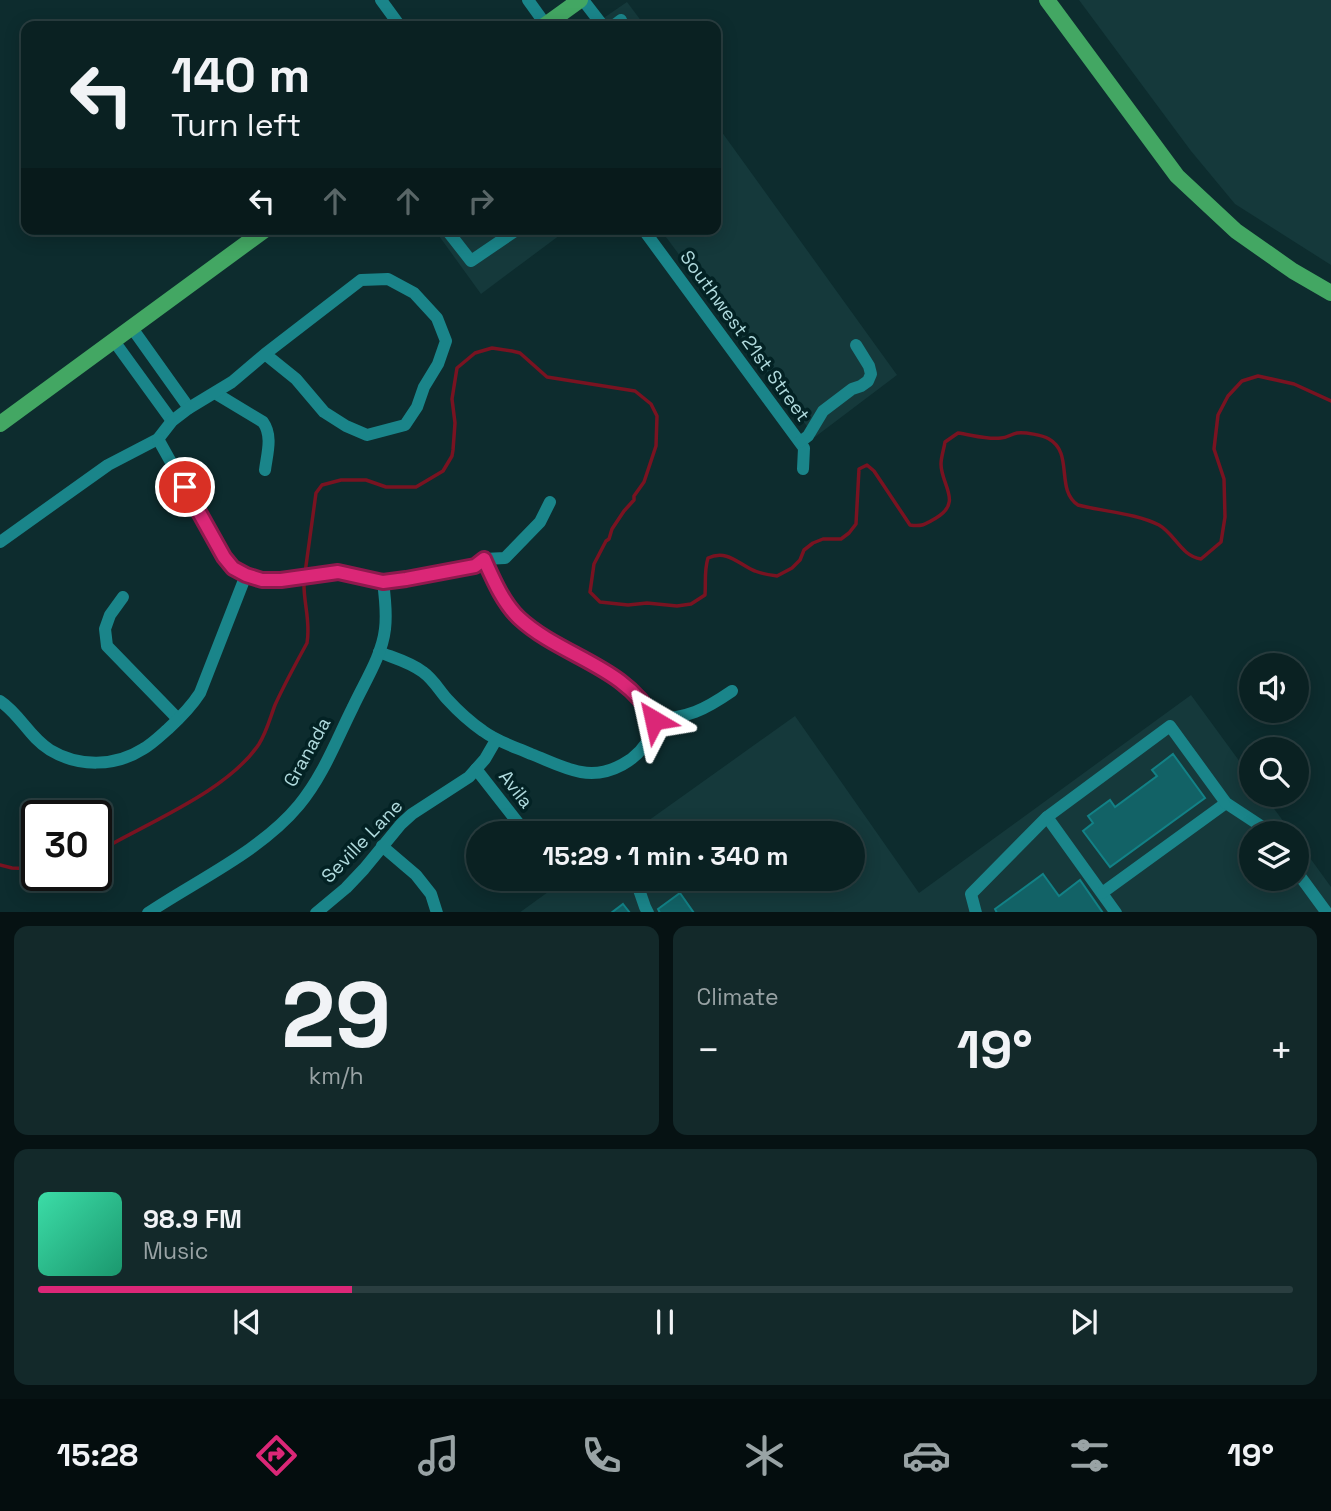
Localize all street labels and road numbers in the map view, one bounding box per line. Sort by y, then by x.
street label: Southwest 21st Street [674,245,816,427]
street label: Granada [278,713,336,791]
street label: Avila [493,765,539,813]
street label: Seville Lane [316,794,408,888]

